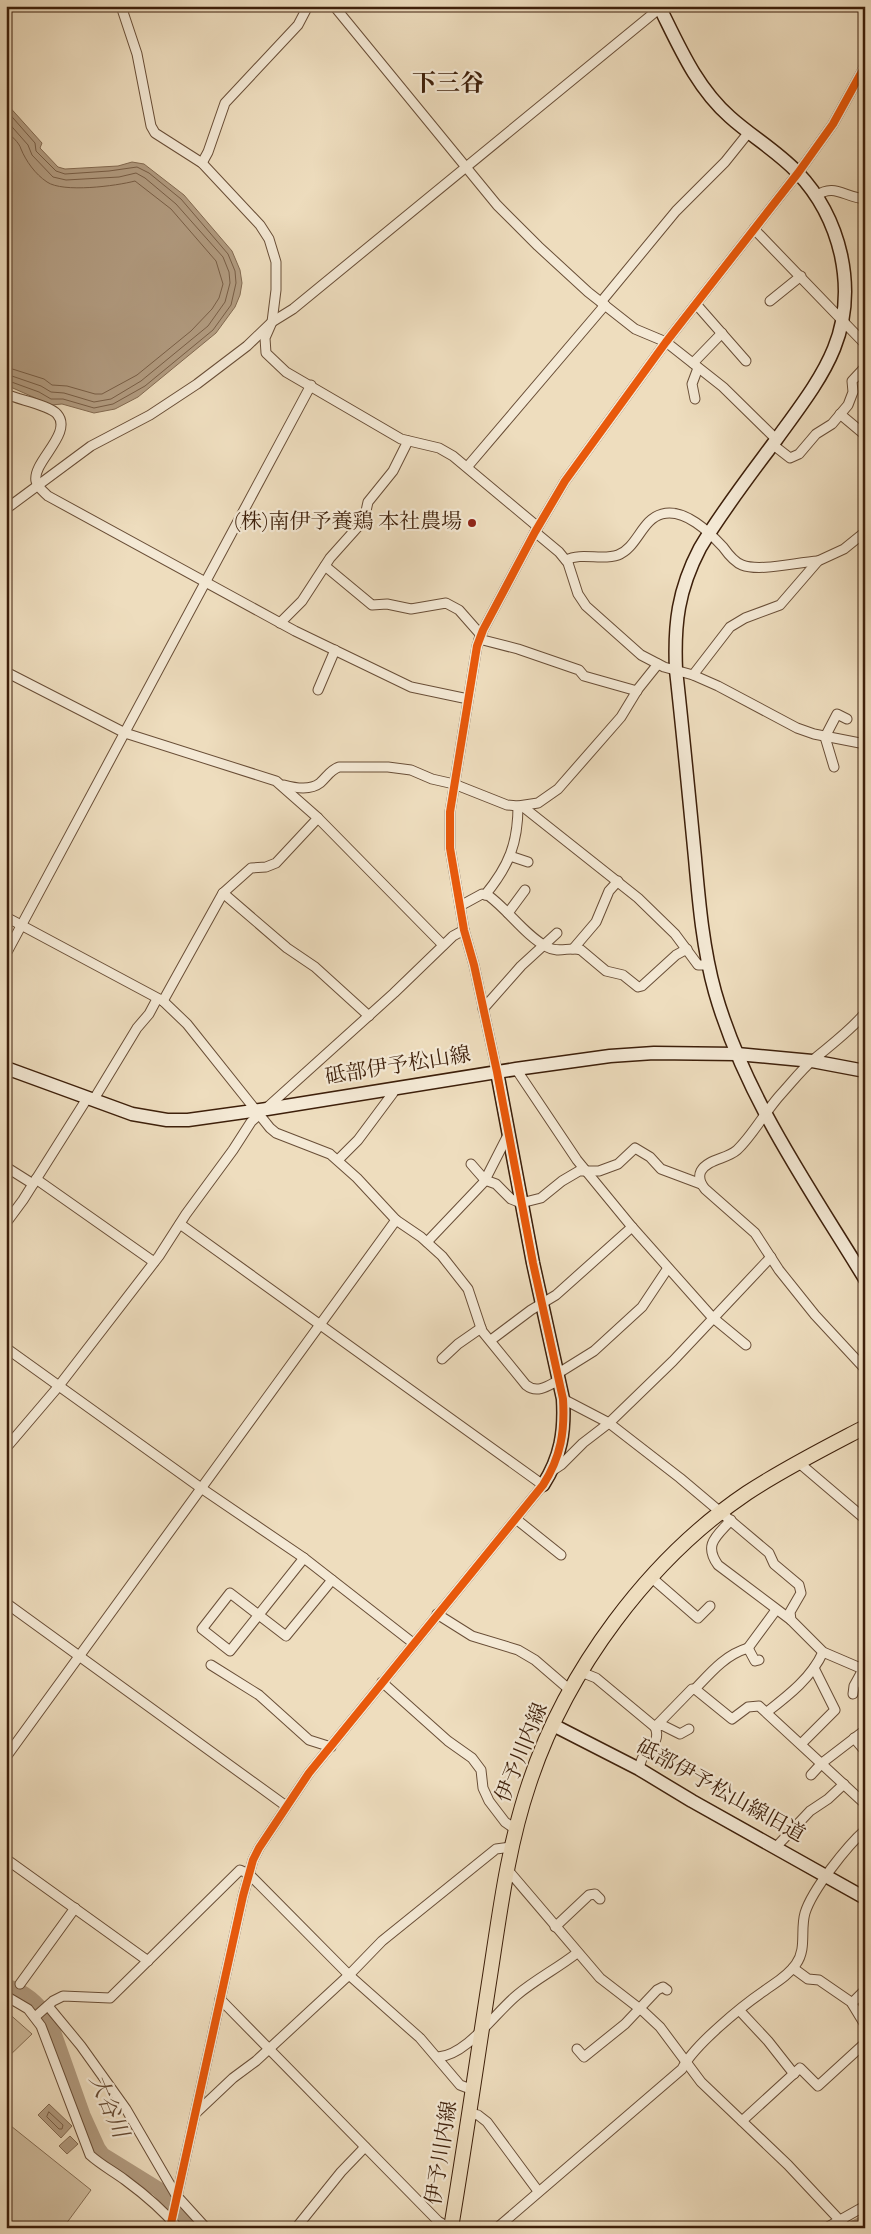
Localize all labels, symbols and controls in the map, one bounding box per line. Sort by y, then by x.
district label: 下三谷 [412,68,484,102]
place label: (株)南伊予養鶏 本社農場 [234,508,462,538]
marker: (株)南伊予養鶏 本社農場 [466,517,478,529]
street label: 砥部伊予松山線 [323,1041,473,1093]
street label: 伊予川内線 [489,1699,557,1807]
street label: 砥部伊予松山線旧道 [630,1733,810,1851]
water label: 大谷川 [79,2070,135,2145]
street label: 伊予川内線 [420,2099,466,2207]

